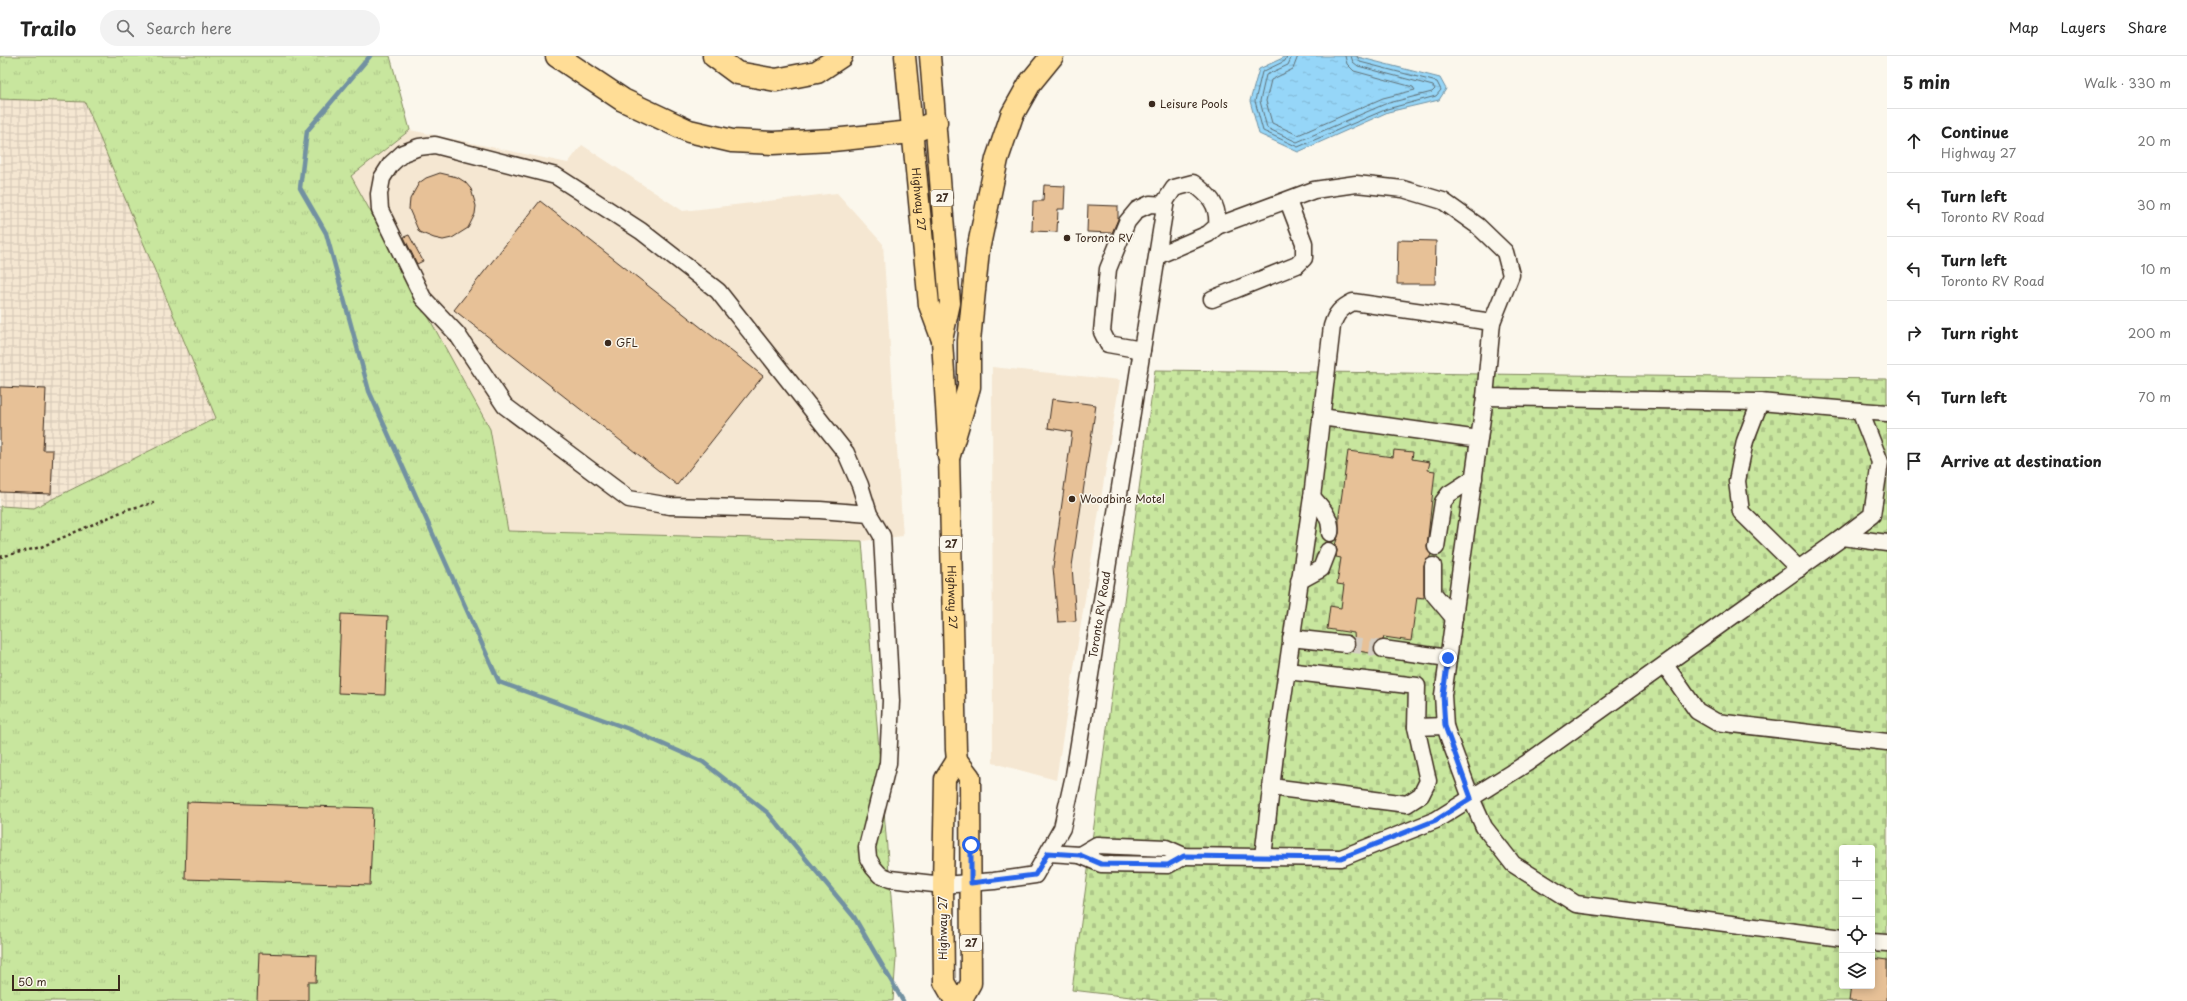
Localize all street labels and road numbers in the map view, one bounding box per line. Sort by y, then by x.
street label: Highway 27 [908,167,931,232]
road number: 27 [931,190,953,206]
road number: 27 [940,536,962,552]
street label: Highway 27 [944,565,962,629]
street label: Toronto RV Road [1084,570,1115,659]
street label: Highway 27 [934,896,951,960]
road number: 27 [960,935,982,951]

